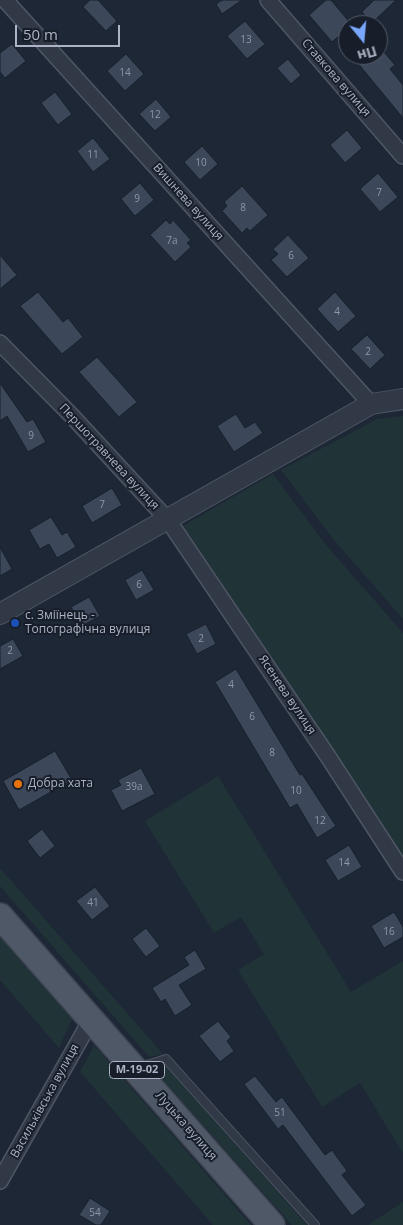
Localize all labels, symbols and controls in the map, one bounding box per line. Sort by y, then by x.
scale bar [18,15,122,47]
north arrow [338,15,388,65]
text: 50 m [23,24,58,44]
house number: 13 [240,34,252,46]
street label: Ставкова вулиця [298,36,374,120]
text: Пн [355,42,379,66]
house number: 14 [119,67,131,79]
house number: 12 [149,109,161,121]
house number: 11 [87,149,99,161]
house number: 10 [195,157,207,169]
street label: Вишнева вулиця [150,161,226,243]
house number: 7 [376,187,382,199]
house number: 9 [134,193,140,205]
house number: 8 [240,202,246,214]
house number: 7а [166,235,178,247]
house number: 6 [288,250,294,262]
house number: 4 [334,306,340,318]
house number: 2 [365,346,371,358]
street label: Першотравнева вулиця [56,401,162,513]
house number: 9 [28,430,34,442]
house number: 7 [99,499,105,511]
house number: 6 [136,579,142,591]
place label: с. Зміїнець - Топографічна вулиця [25,609,151,637]
marker: с. Зміїнець - Топографічна вулиця [9,617,21,629]
house number: 2 [198,633,204,645]
house number: 2 [7,645,13,657]
street label: Ясенева вулиця [255,653,319,737]
house number: 4 [228,679,234,691]
house number: 6 [249,711,255,723]
house number: 8 [269,747,275,759]
place label: Добра хата [28,777,93,791]
marker: Добра хата [12,778,24,790]
house number: 39а [126,781,142,793]
house number: 10 [290,785,302,797]
house number: 12 [314,815,326,827]
house number: 14 [338,857,350,869]
house number: 41 [87,897,99,909]
house number: 16 [383,926,395,938]
street label: Васильківська вулиця [8,1041,82,1161]
road number: М-19-02 [110,1062,164,1078]
street label: Луцька вулиця [152,1089,220,1163]
house number: 51 [274,1107,286,1119]
house number: 54 [89,1207,101,1219]

